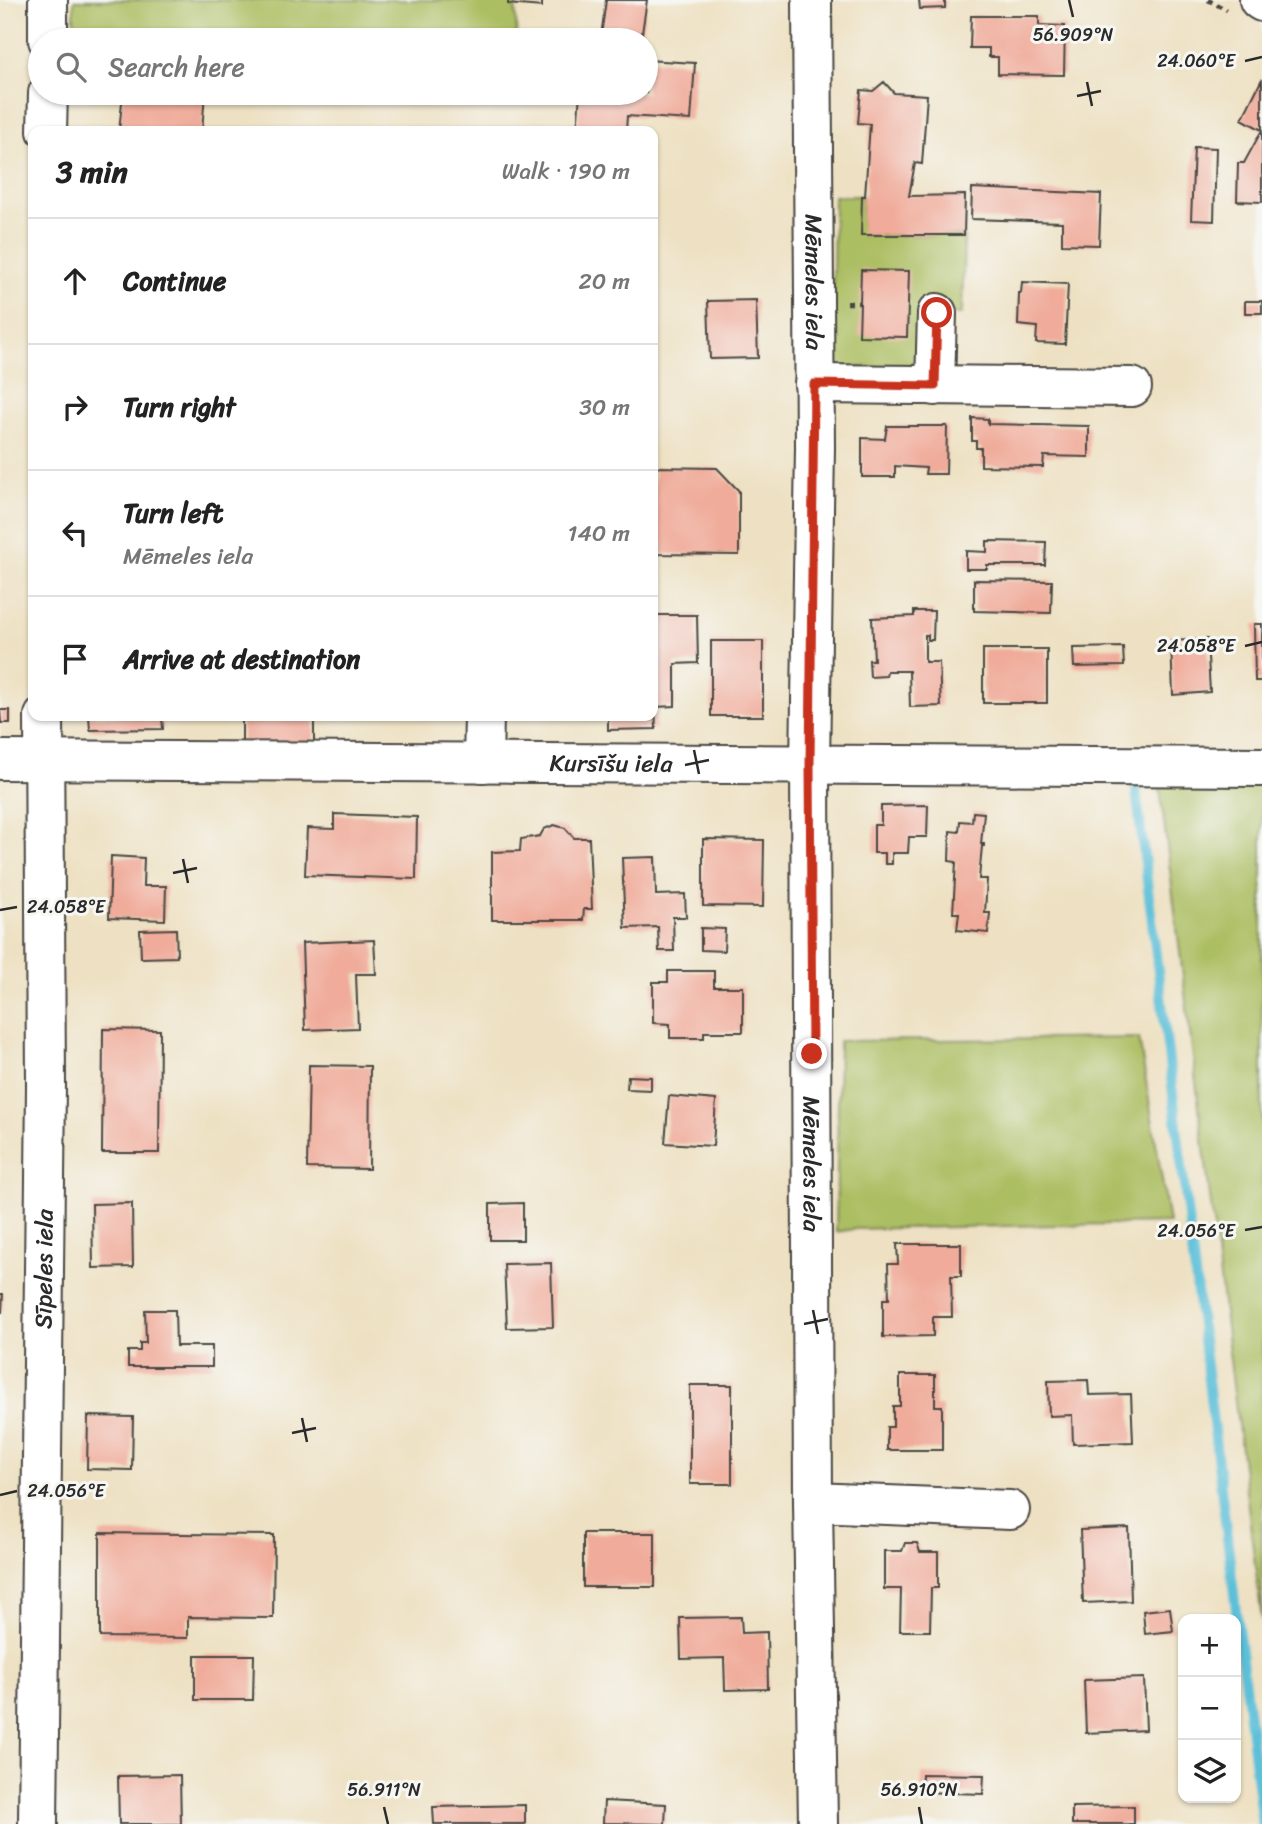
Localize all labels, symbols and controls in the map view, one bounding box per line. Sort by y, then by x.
text: 56.909°N [1033,19,1114,51]
search box [28,28,658,105]
text: Search here [108,44,245,90]
text: 24.060°E [1157,45,1236,77]
icon: search [52,48,90,86]
text: 3 min [56,145,128,199]
text: Walk · 190 m [502,151,630,192]
street label: Mēmeles iela [792,214,835,351]
text: Continue [123,258,226,304]
text: 20 m [579,261,630,302]
icon: ahead [56,262,94,300]
route start [921,297,952,328]
text: Turn right [123,384,236,430]
text: 30 m [579,387,630,428]
icon: right [56,388,94,426]
text: Turn left [123,490,223,536]
text: 140 m [568,513,630,554]
icon: left [56,514,94,552]
text: Mēmeles iela [123,536,253,577]
text: 24.058°E [1157,630,1236,662]
text: Arrive at destination [123,636,360,682]
icon: arrive [56,640,94,678]
street label: Kursīšu iela [549,742,674,785]
text: 24.058°E [27,891,106,923]
route end [796,1038,827,1069]
street label: Mēmeles iela [790,1096,833,1233]
street label: Sīpeles iela [22,1208,66,1329]
text: 24.056°E [1157,1215,1236,1247]
text: 24.056°E [27,1475,106,1507]
map controls [1178,1614,1241,1803]
button: + [1178,1614,1241,1677]
button: − [1178,1677,1241,1740]
button: layers [1178,1740,1241,1803]
text: 56.911°N [347,1774,421,1806]
text: 56.910°N [881,1774,958,1806]

